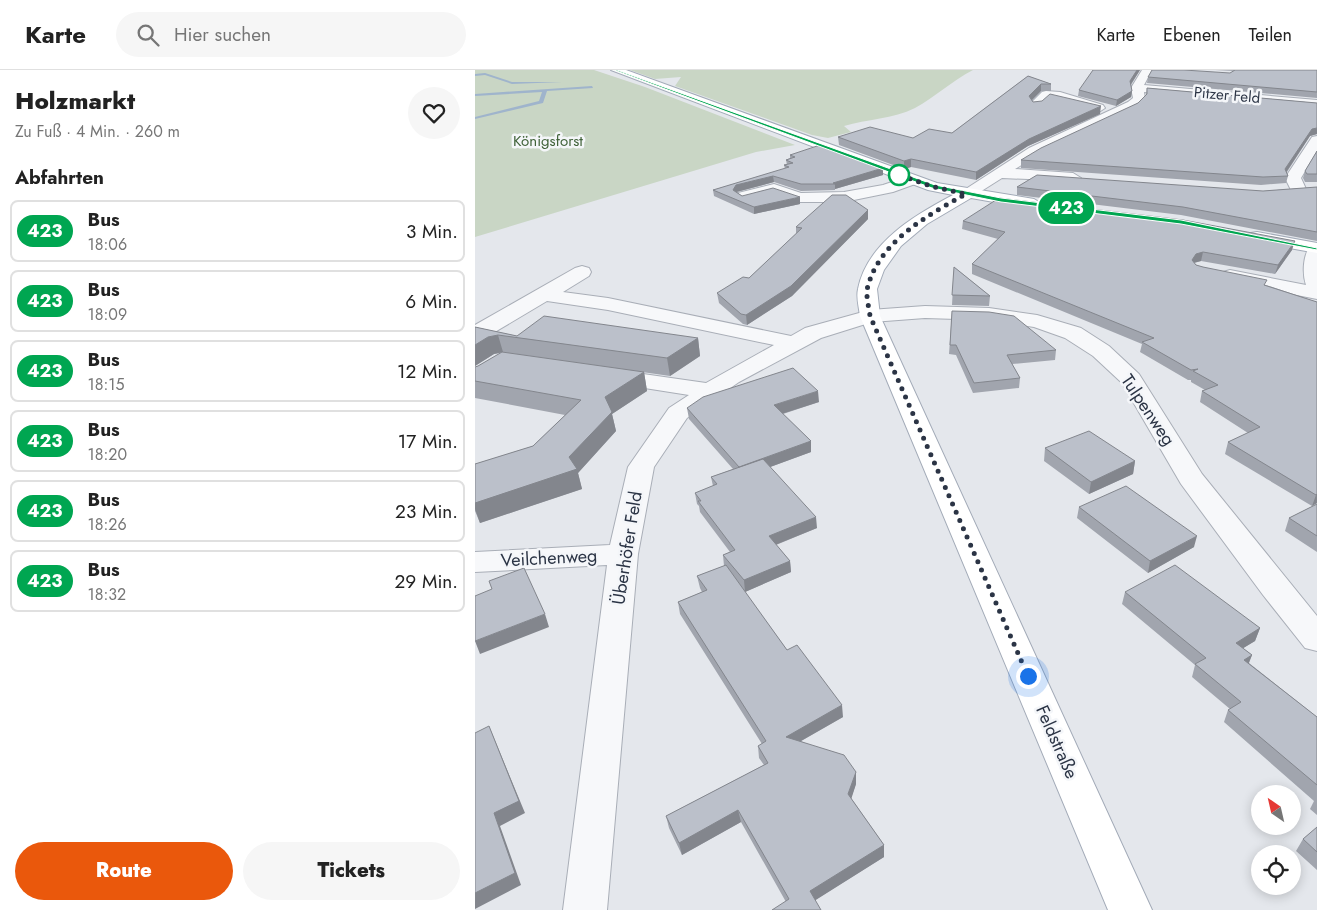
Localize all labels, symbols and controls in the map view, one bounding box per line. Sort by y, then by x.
search box [116,12,466,57]
text: Karte [25,17,86,52]
icon: search [134,21,162,49]
text: Hier suchen [174,21,271,48]
text: Karte [1096,22,1135,48]
text: Ebenen [1163,22,1221,48]
text: Teilen [1249,22,1292,48]
street label: Pitzer Feld [1193,81,1261,109]
text: Holzmarkt [15,83,135,118]
button: heart [408,87,460,139]
text: Zu Fuß · 4 Min. · 260 m [15,120,180,143]
park label: Königsforst [513,130,583,152]
text: Abfahrten [15,164,104,191]
unlabelled marker [888,164,910,186]
line badge: 423 [1037,192,1095,224]
text: 423 [1048,195,1084,221]
text: Bus [88,206,120,233]
text: 423 [27,218,63,244]
text: 3 Min. [406,218,458,245]
text: 18:06 [88,233,127,256]
text: Bus [88,276,120,303]
text: 423 [27,288,63,314]
text: 6 Min. [405,288,458,315]
text: 18:09 [88,303,127,326]
text: Bus [88,346,120,373]
text: 423 [27,358,63,384]
text: 12 Min. [397,358,458,385]
street label: Tulpenweg [1115,369,1181,451]
text: 18:15 [88,373,125,396]
text: Bus [88,416,120,443]
text: 423 [27,428,63,454]
text: 17 Min. [398,428,458,455]
text: 18:20 [88,443,127,466]
text: Bus [88,486,120,513]
street label: Überhöfer Feld [605,489,649,607]
text: 423 [27,498,63,524]
text: 23 Min. [395,498,458,525]
text: 18:26 [88,513,127,536]
street label: Veilchenweg [500,542,598,574]
text: Bus [88,556,120,583]
text: 423 [27,568,63,594]
text: 29 Min. [395,568,458,595]
text: 18:32 [88,583,126,606]
your location [1016,664,1041,689]
street label: Feldstraße [1029,701,1085,783]
north arrow [1251,785,1301,835]
map controls [1251,785,1301,895]
button: Route [15,842,233,900]
button: Tickets [243,842,460,900]
button: locate [1251,845,1301,895]

